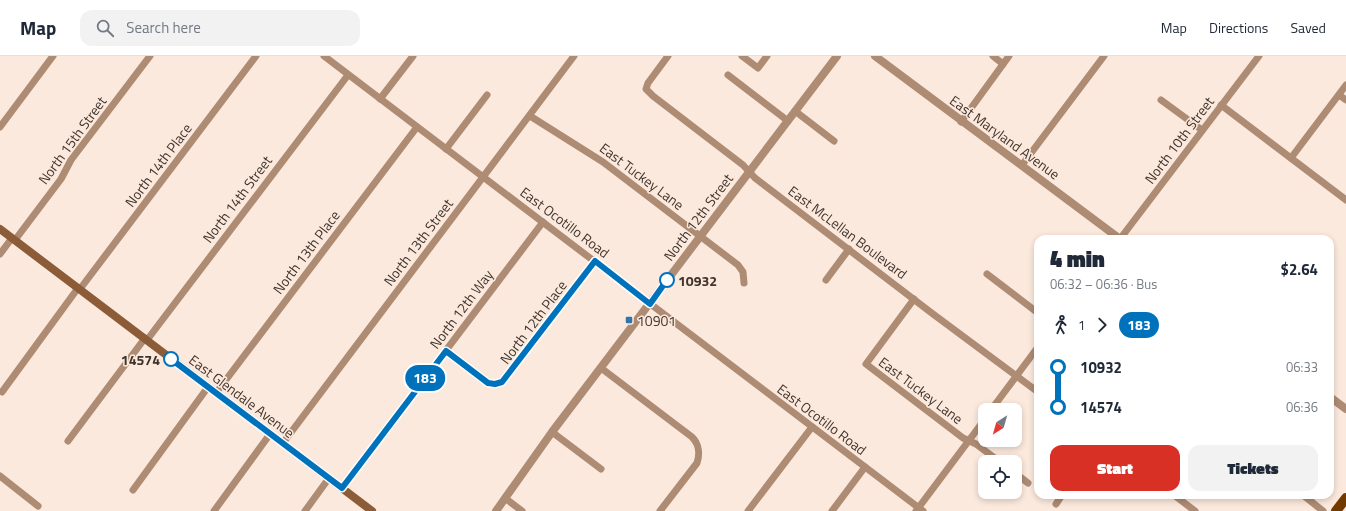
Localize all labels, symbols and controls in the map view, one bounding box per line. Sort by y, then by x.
search box [80,10,360,46]
text: Map [20,13,56,42]
text: Search here [126,16,201,39]
icon: search [94,17,116,39]
text: Map [1161,17,1187,38]
text: Directions [1209,17,1268,38]
text: Saved [1290,17,1326,38]
street label: East Maryland Avenue [946,90,1064,184]
street label: North 15th Street [33,92,111,188]
street label: North 10th Street [1139,92,1219,188]
street label: North 14th Place [120,119,196,211]
street label: East Tuckey Lane [596,137,688,215]
street label: North 14th Street [197,151,277,247]
street label: North 12th Street [658,169,738,265]
street label: East McLellan Boulevard [784,180,912,284]
street label: East Ocotillo Road [516,181,614,263]
street label: North 13th Street [378,194,458,290]
street label: North 13th Place [268,206,344,298]
text: 4 min [1050,242,1105,276]
text: $2.64 [1281,258,1318,281]
street label: North 12th Way [424,265,498,353]
place label: 10932 [678,270,717,291]
marker: 10932 [659,272,675,288]
text: 06:32 – 06:36 · Bus [1050,274,1157,294]
street label: North 12th Place [495,276,571,368]
place label: 10901 [637,310,676,331]
icon: walk [1050,314,1072,336]
icon: forward [1091,314,1113,336]
text: 183 [1127,314,1151,335]
marker: 10901 [624,315,634,325]
text: 1 [1078,315,1085,335]
place label: 14574 [121,349,160,370]
street label: East Glendale Avenue [185,349,299,443]
marker: 14574 [163,351,179,367]
street label: East Tuckey Lane [875,351,967,429]
text: 10932 [1080,356,1122,379]
text: 06:33 [1286,357,1318,377]
line badge: 183 [402,365,448,391]
text: 183 [413,367,437,388]
street label: East Ocotillo Road [773,378,871,460]
text: 14574 [1080,396,1122,419]
text: 06:36 [1286,397,1318,417]
north arrow [978,403,1022,447]
map controls [978,403,1022,499]
button: Start [1050,445,1180,491]
button: Tickets [1188,445,1318,491]
button: locate [978,455,1022,499]

